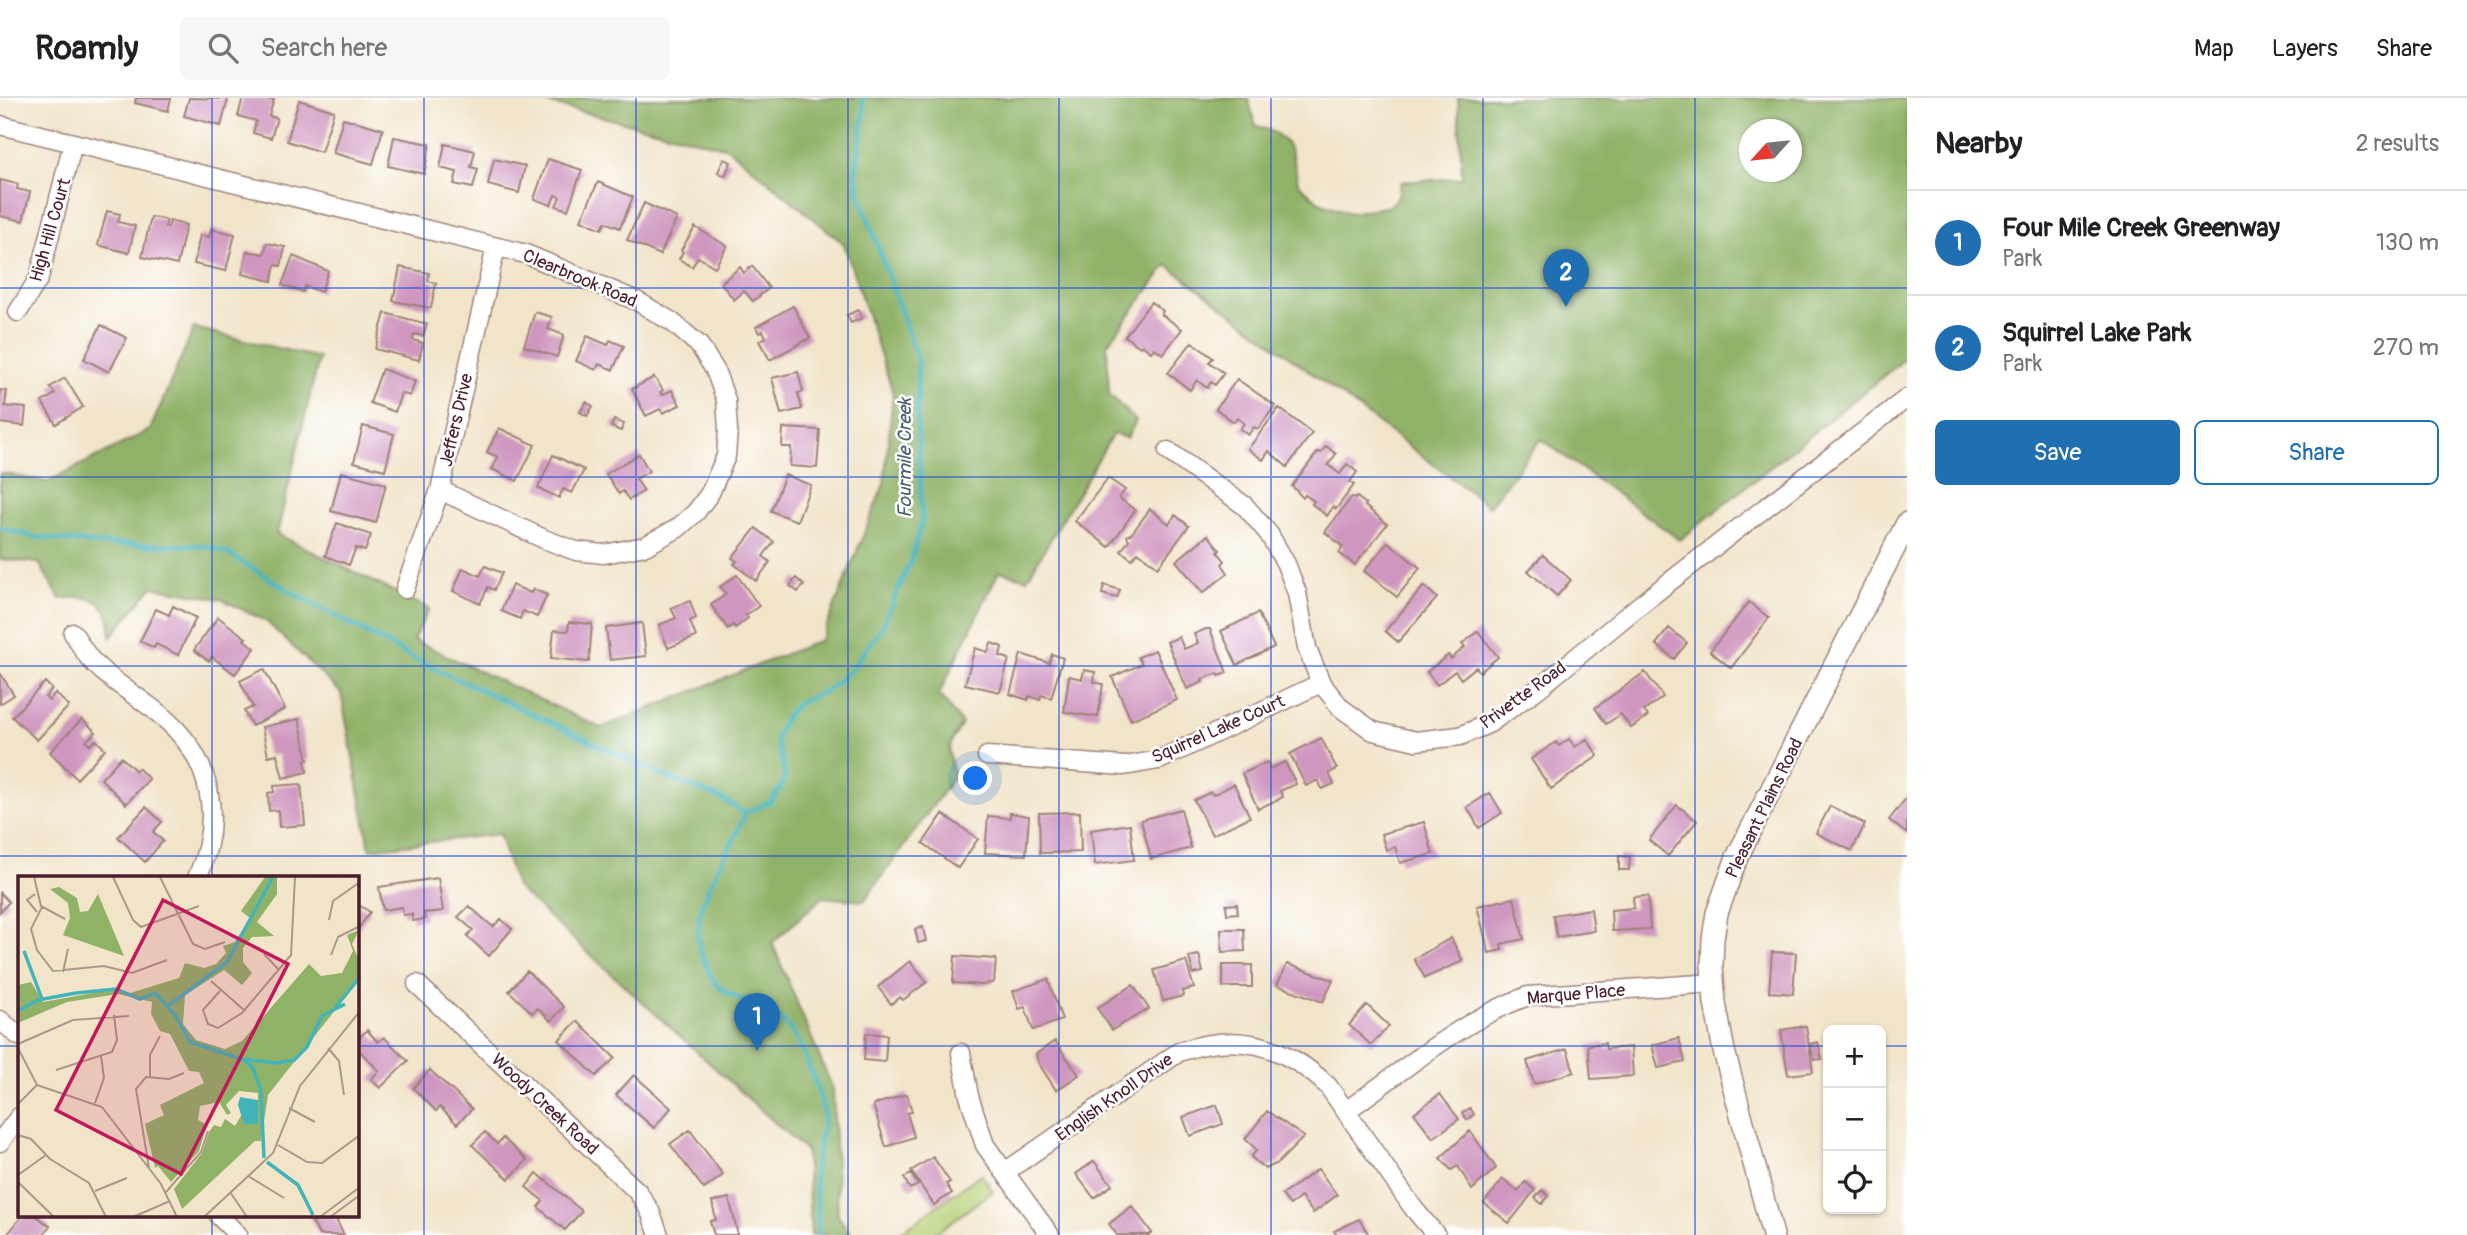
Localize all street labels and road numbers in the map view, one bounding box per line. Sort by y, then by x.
street label: High Hill Court [25,175,76,285]
street label: Clearbrook Road [519,244,640,313]
street label: Jeffers Drive [435,371,478,469]
street label: Privette Road [1476,656,1571,734]
street label: Squirrel Lake Court [1148,690,1289,769]
street label: Pleasant Plains Road [1721,734,1808,882]
street label: Marque Place [1526,979,1626,1010]
street label: English Knoll Drive [1051,1048,1178,1147]
street label: Woody Creek Road [486,1049,603,1160]

